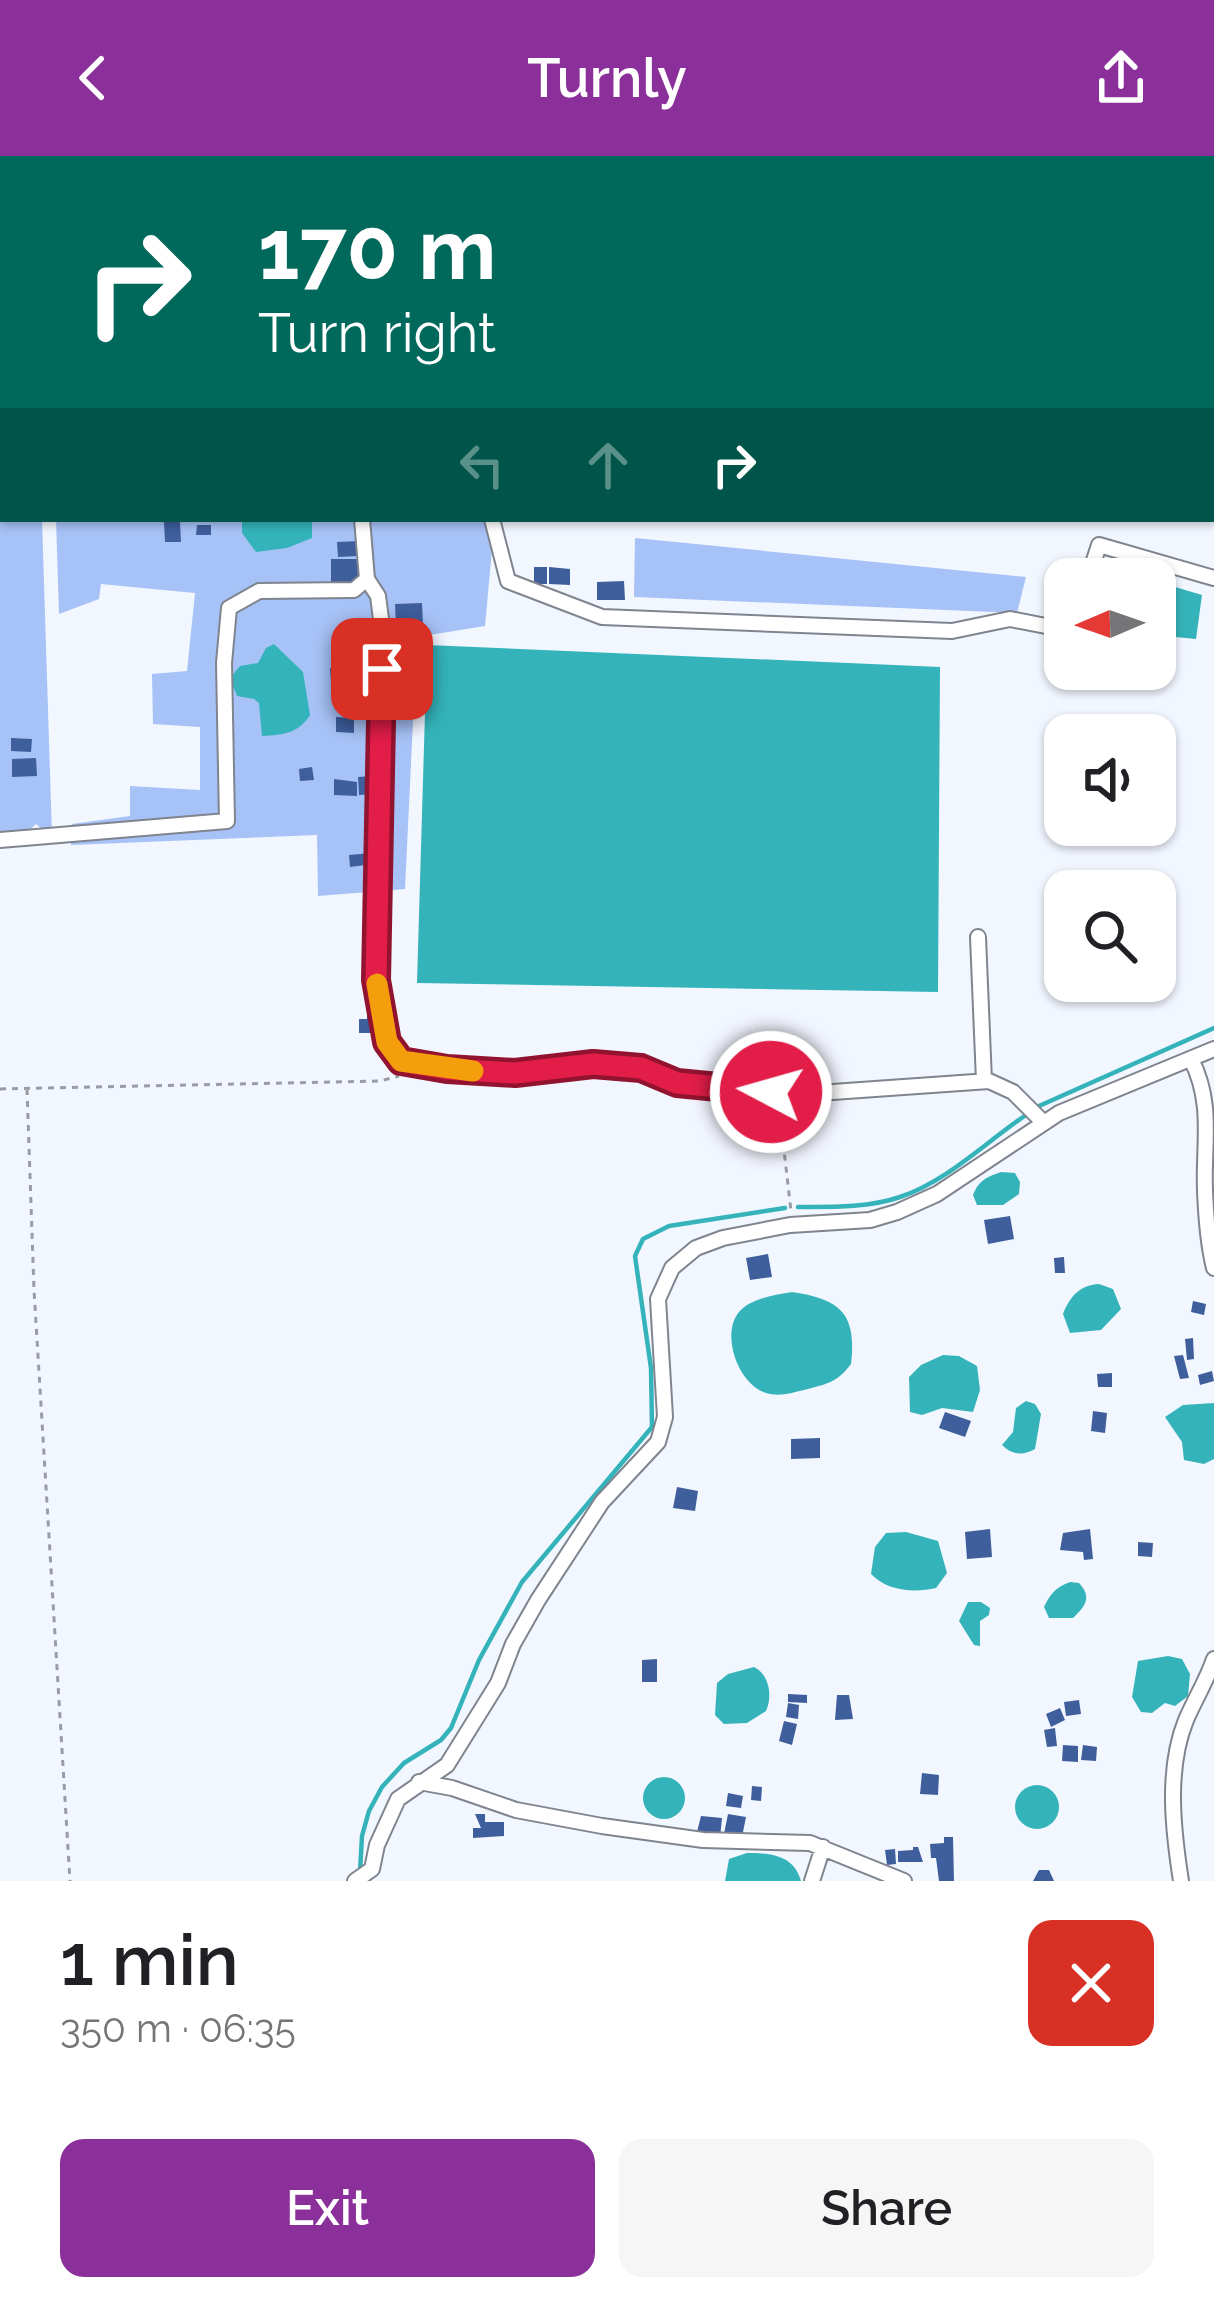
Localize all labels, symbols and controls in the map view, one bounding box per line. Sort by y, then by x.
icon: back [60,45,126,111]
icon: share [1088,45,1154,111]
text: Turnly [527,46,687,110]
text: 170 m [258,200,497,299]
icon: right [60,204,216,360]
text: Turn right [258,301,496,365]
icon: left [449,432,515,498]
icon: ahead [575,432,641,498]
icon: right [701,432,767,498]
north arrow [1044,558,1176,690]
map controls [1044,558,1176,1002]
pin [331,618,433,720]
icon: arrive [349,636,415,702]
button: sound [1044,714,1176,846]
button: search [1044,870,1176,1002]
position arrow [708,1029,834,1155]
text: 1 min [60,1917,239,2002]
button: close [1028,1920,1154,2046]
text: 350 m · 06:35 [60,2005,296,2051]
button: Exit [60,2139,595,2277]
button: Share [619,2139,1154,2277]

